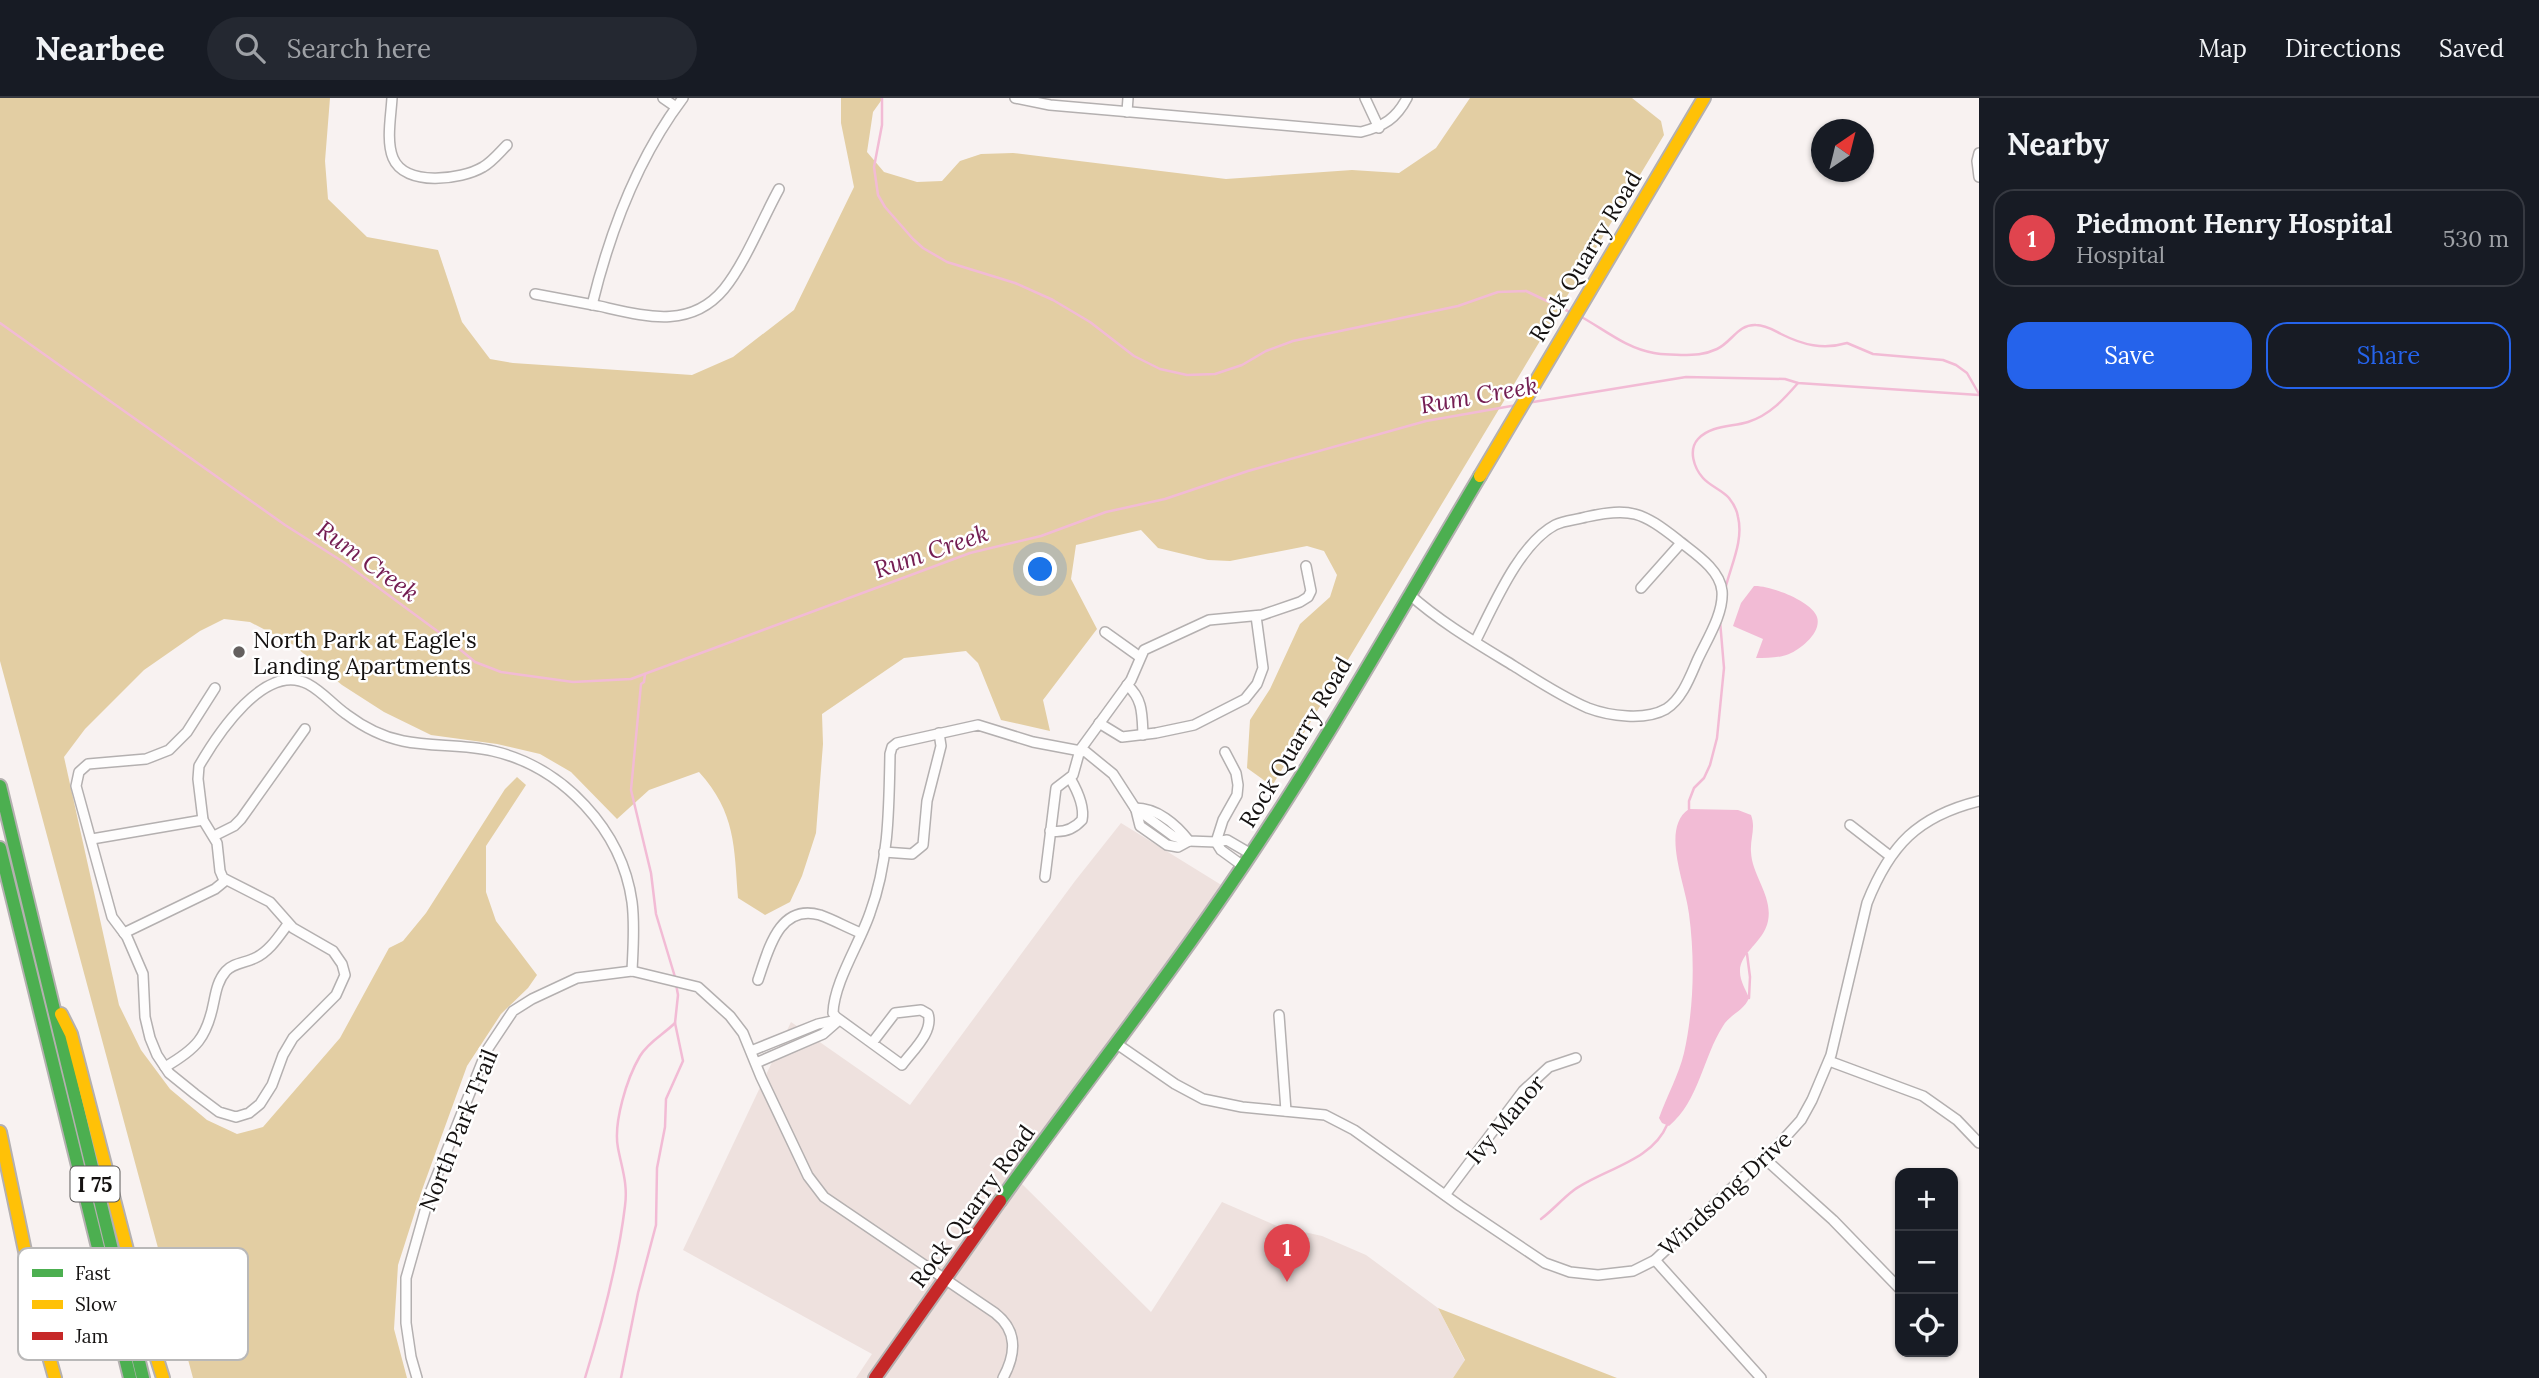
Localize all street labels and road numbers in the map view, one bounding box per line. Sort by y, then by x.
street label: Rock Quarry Road [1523,165,1648,347]
street label: Rock Quarry Road [1233,651,1358,833]
street label: North Park Trail [412,1045,504,1215]
street label: Ivy Manor [1459,1068,1551,1169]
street label: Rock Quarry Road [903,1119,1041,1293]
street label: Windsong Drive [1653,1124,1797,1262]
road number: I 75 [70,1166,119,1202]

